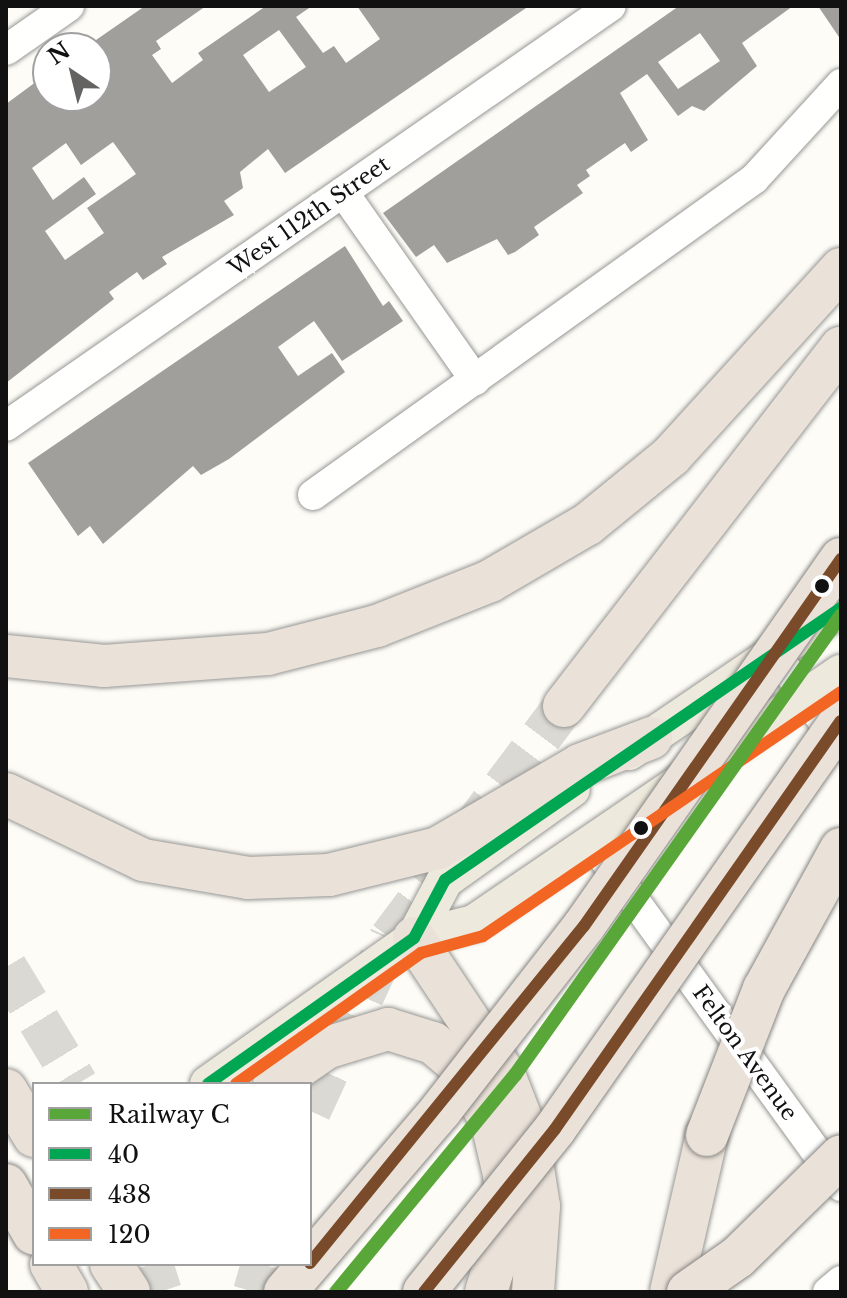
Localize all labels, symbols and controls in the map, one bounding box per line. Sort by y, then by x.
north arrow [32,32,112,112]
text: N [43,37,75,71]
street label: West 112th Street [223,151,395,281]
unlabelled marker [814,578,830,594]
unlabelled marker [633,820,649,836]
street label: Felton Avenue [687,980,803,1126]
legend [32,1082,312,1266]
text: Railway C [108,1100,230,1129]
text: 40 [108,1140,139,1169]
text: 438 [108,1180,151,1209]
text: 120 [108,1220,151,1249]

